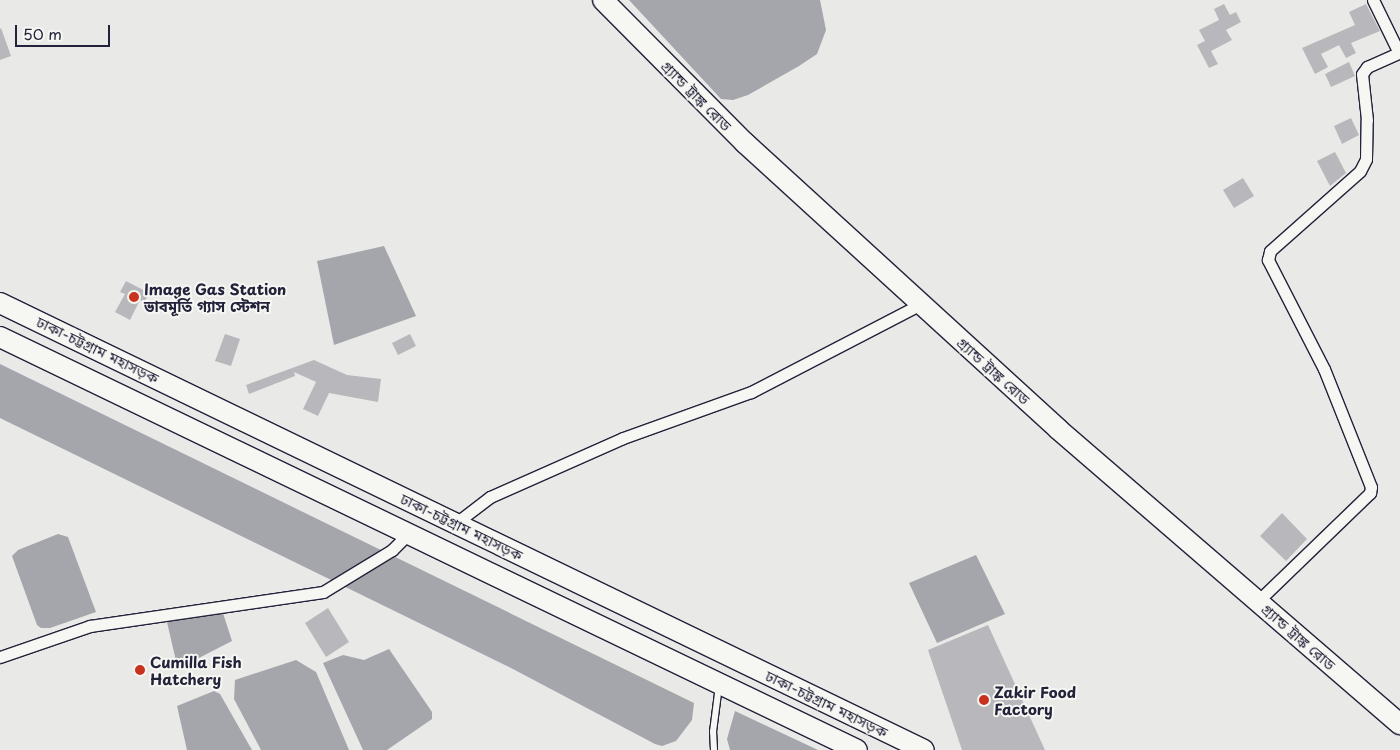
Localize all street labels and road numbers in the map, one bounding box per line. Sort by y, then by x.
street label: গ্র্যান্ড ট্রাঙ্ক রোড [658,56,736,134]
street label: ঢাকা-চট্টগ্রাম মহাসড়ক [34,312,162,386]
street label: গ্র্যান্ড ট্রাঙ্ক রোড [954,333,1034,407]
street label: ঢাকা-চট্টগ্রাম মহাসড়ক [398,489,526,563]
street label: গ্র্যান্ড ট্রাঙ্ক রোড [1258,599,1340,673]
street label: ঢাকা-চট্টগ্রাম মহাসড়ক [763,666,891,740]

